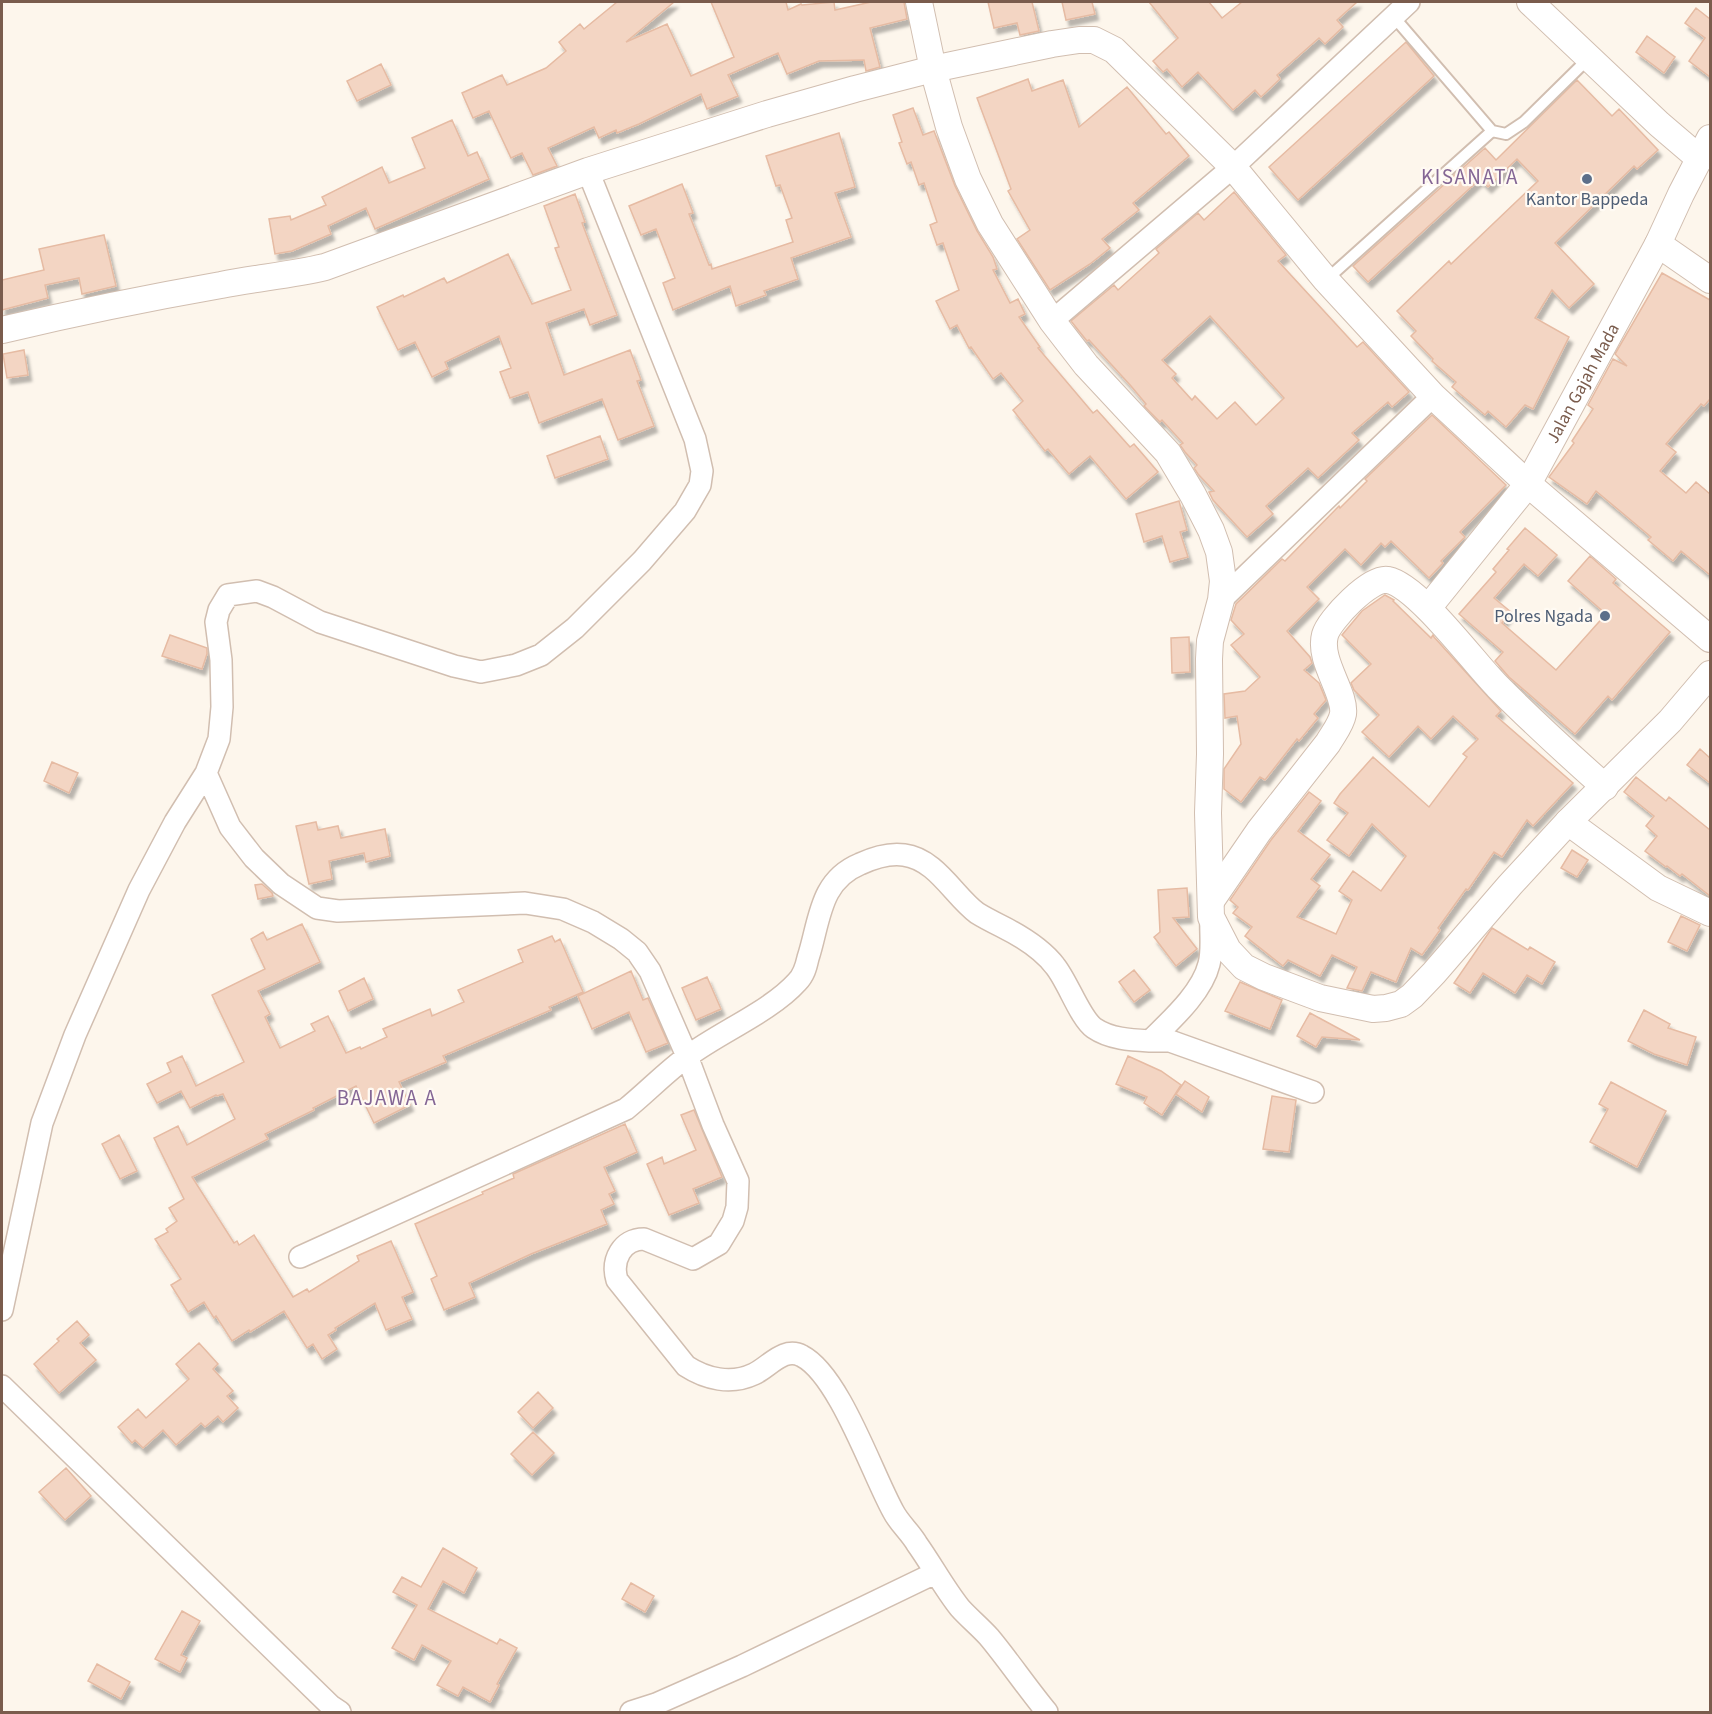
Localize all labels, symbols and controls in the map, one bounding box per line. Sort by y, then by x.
district label: KISANATA [1421,162,1519,192]
marker: Kantor Bappeda [1580,172,1594,186]
place label: Kantor Bappeda [1526,187,1648,212]
street label: Jalan Gajah Mada [1540,319,1625,448]
place label: Polres Ngada [1494,604,1593,629]
marker: Polres Ngada [1598,609,1612,623]
district label: BAJAWA A [337,1083,437,1113]

